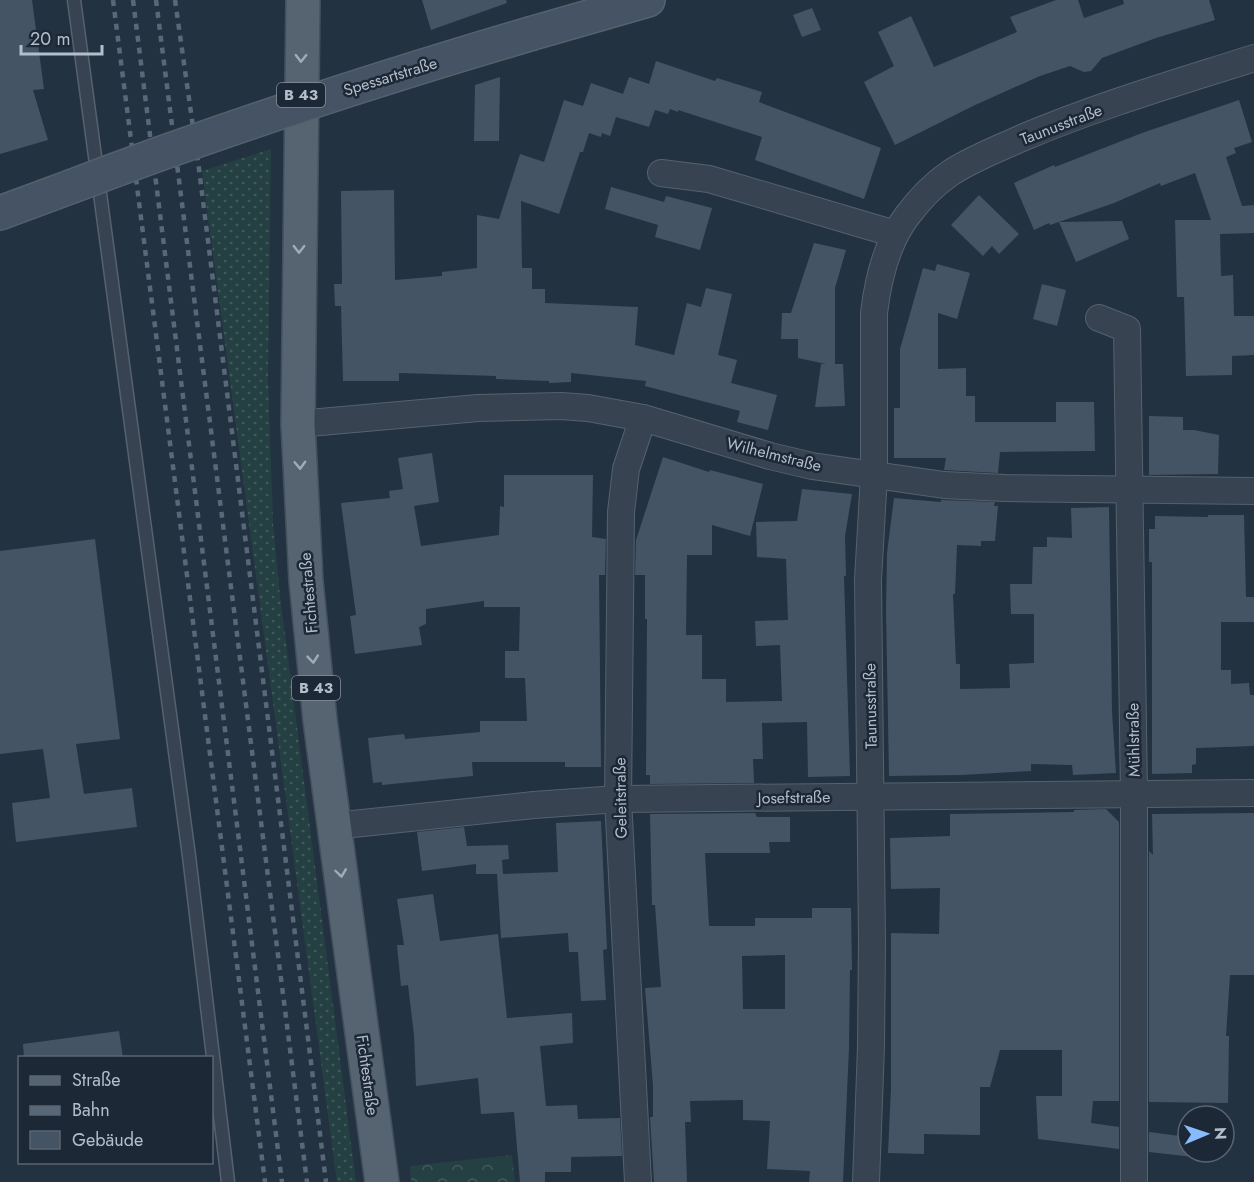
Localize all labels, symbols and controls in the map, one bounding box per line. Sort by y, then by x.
scale bar [21,18,102,56]
text: 20 m [30,26,70,52]
street label: Spessartstraße [340,51,440,102]
one-way arrow [295,54,308,63]
road number: B 43 [277,83,325,107]
street label: Taunusstraße [1017,98,1105,151]
one-way arrow [293,244,305,253]
street label: Wilhelmstraße [724,432,824,477]
one-way arrow [293,460,306,469]
street label: Fichtestraße [294,552,323,634]
one-way arrow [306,655,319,664]
street label: Taunusstraße [858,663,883,749]
road number: B 43 [292,676,340,700]
street label: Mühlstraße [1121,703,1146,777]
street label: Geleitstraße [608,757,633,839]
street label: Josefstraße [756,785,831,810]
one-way arrow [334,869,346,878]
street label: Fichtestraße [350,1033,385,1117]
legend [18,1056,213,1164]
text: Straße [72,1067,120,1093]
text: Bahn [72,1097,110,1123]
north arrow [1176,1104,1236,1164]
text: Gebäude [72,1127,143,1153]
text: N [1209,1127,1232,1140]

